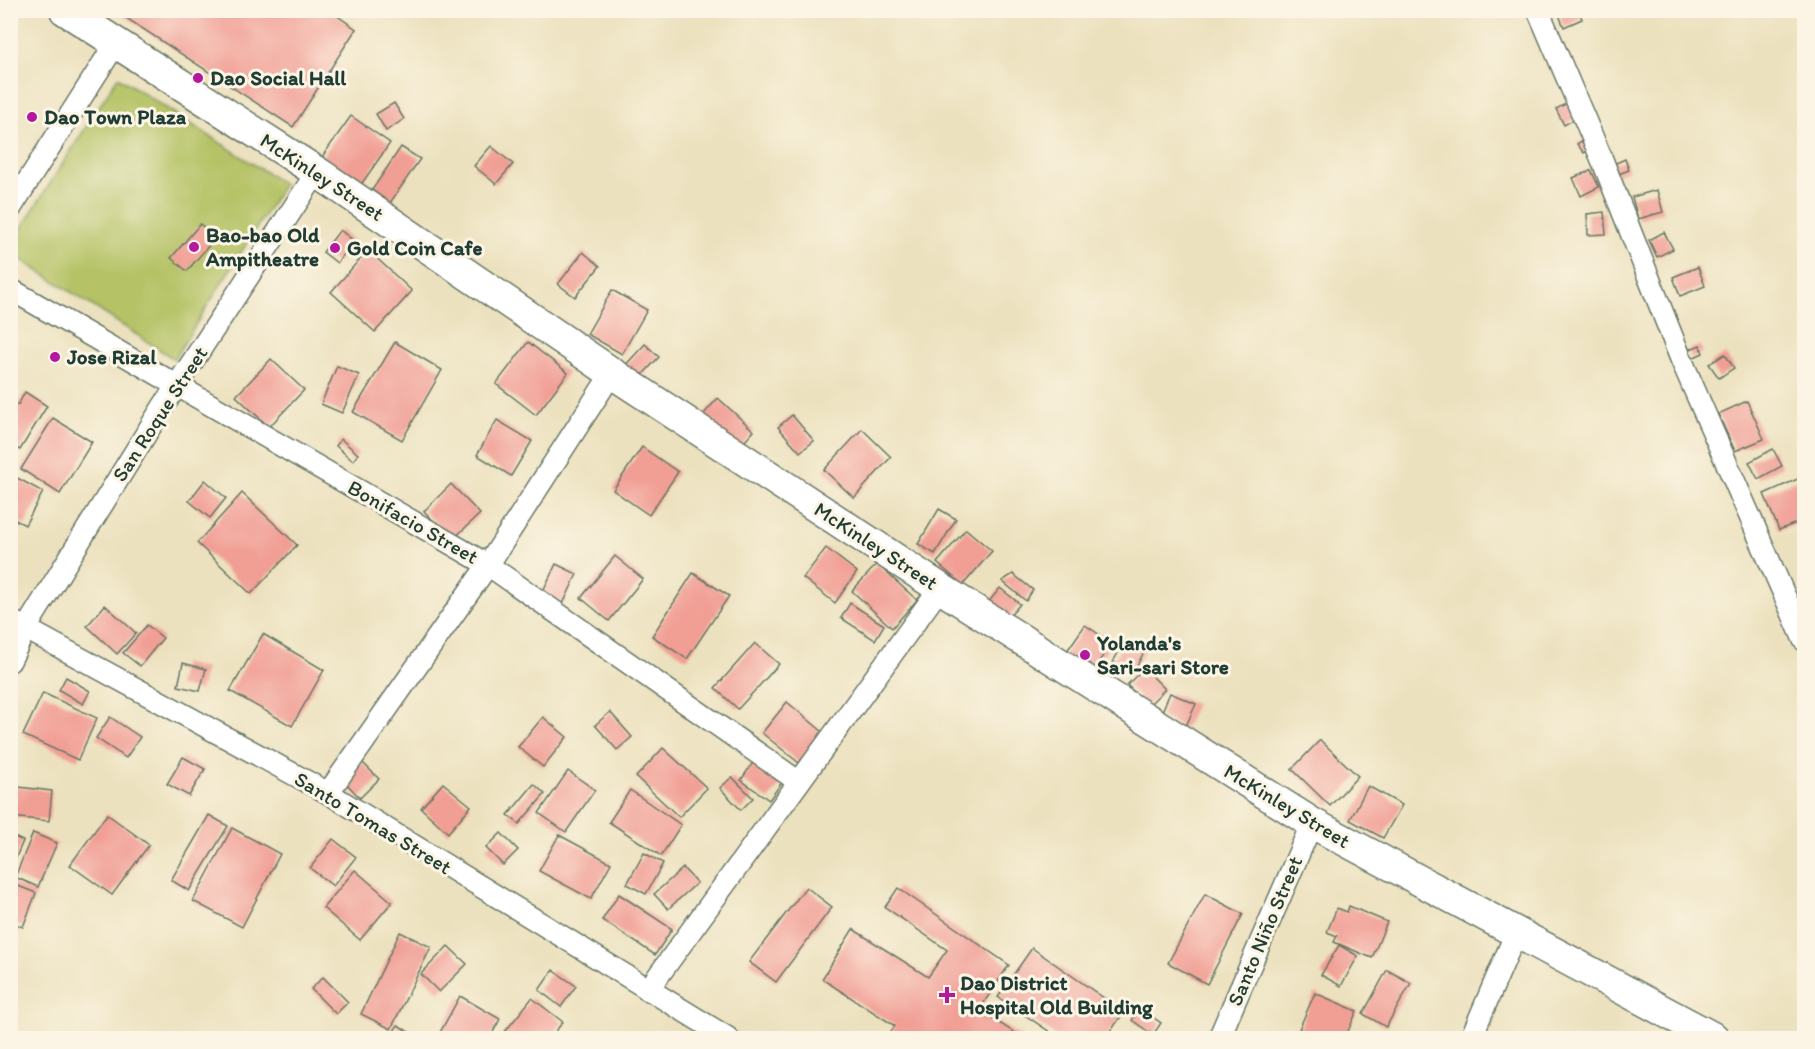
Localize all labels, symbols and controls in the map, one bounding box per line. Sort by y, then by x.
place label: Dao Social Hall [210,65,347,90]
marker: Dao Social Hall [191,71,205,85]
place label: Dao Town Plaza [44,104,187,129]
marker: Dao Town Plaza [25,110,39,124]
street label: McKinley Street [256,127,389,226]
place label: Bao-bao Old Ampitheatre [205,222,320,272]
place label: Gold Coin Cafe [347,235,482,260]
marker: Bao-bao Old Ampitheatre [187,240,201,254]
marker: Gold Coin Cafe [328,241,342,255]
street label: San Roque Street [107,341,213,486]
place label: Jose Rizal [66,344,157,369]
marker: Jose Rizal [48,350,62,364]
street label: Bonifacio Street [343,474,483,569]
street label: McKinley Street [810,496,943,595]
place label: Yolanda's Sari-sari Store [1096,630,1229,679]
marker: Yolanda's Sari-sari Store [1078,648,1092,662]
street label: McKinley Street [1220,758,1355,853]
street label: Santo Tomas Street [290,766,456,879]
street label: Santo Niño Street [1222,852,1307,1009]
place label: Dao District Hospital Old Building [960,970,1154,1020]
marker: Dao District Hospital Old Building [938,986,956,1004]

